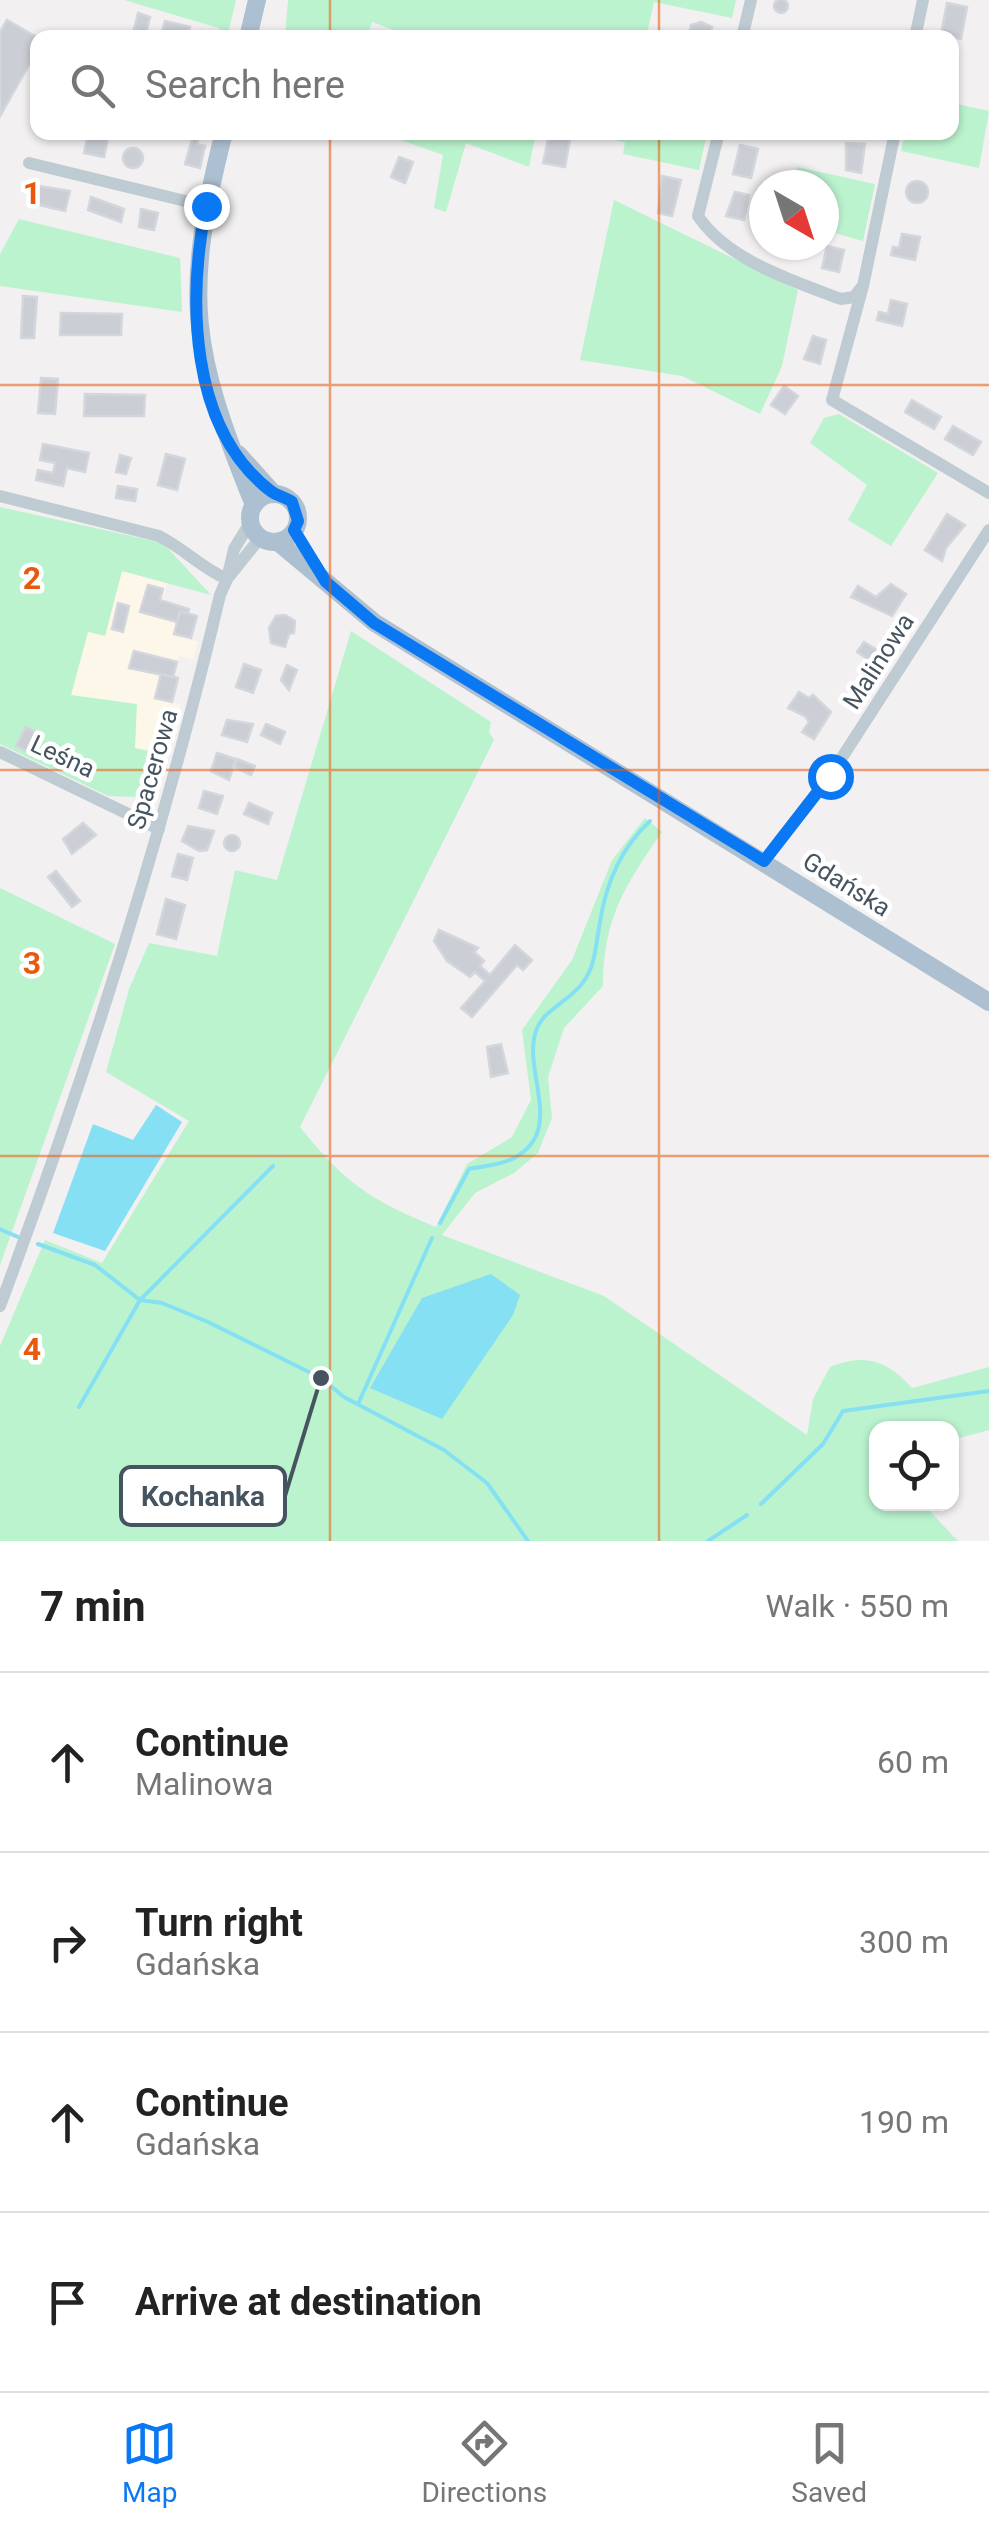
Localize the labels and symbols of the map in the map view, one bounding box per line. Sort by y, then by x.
north arrow [749,170,839,260]
text: 1 [23,174,41,212]
route end [184,184,230,230]
text: 2 [23,559,41,597]
street label: Malinowa [837,608,920,714]
street label: Spacerowa [121,706,183,833]
street label: Leśna [26,729,99,784]
route start [808,754,854,800]
street label: Gdańska [798,846,896,923]
text: 3 [23,944,41,982]
text: 4 [23,1330,41,1368]
callout: Kochanka [121,1467,285,1525]
text: Kochanka [141,1480,265,1513]

